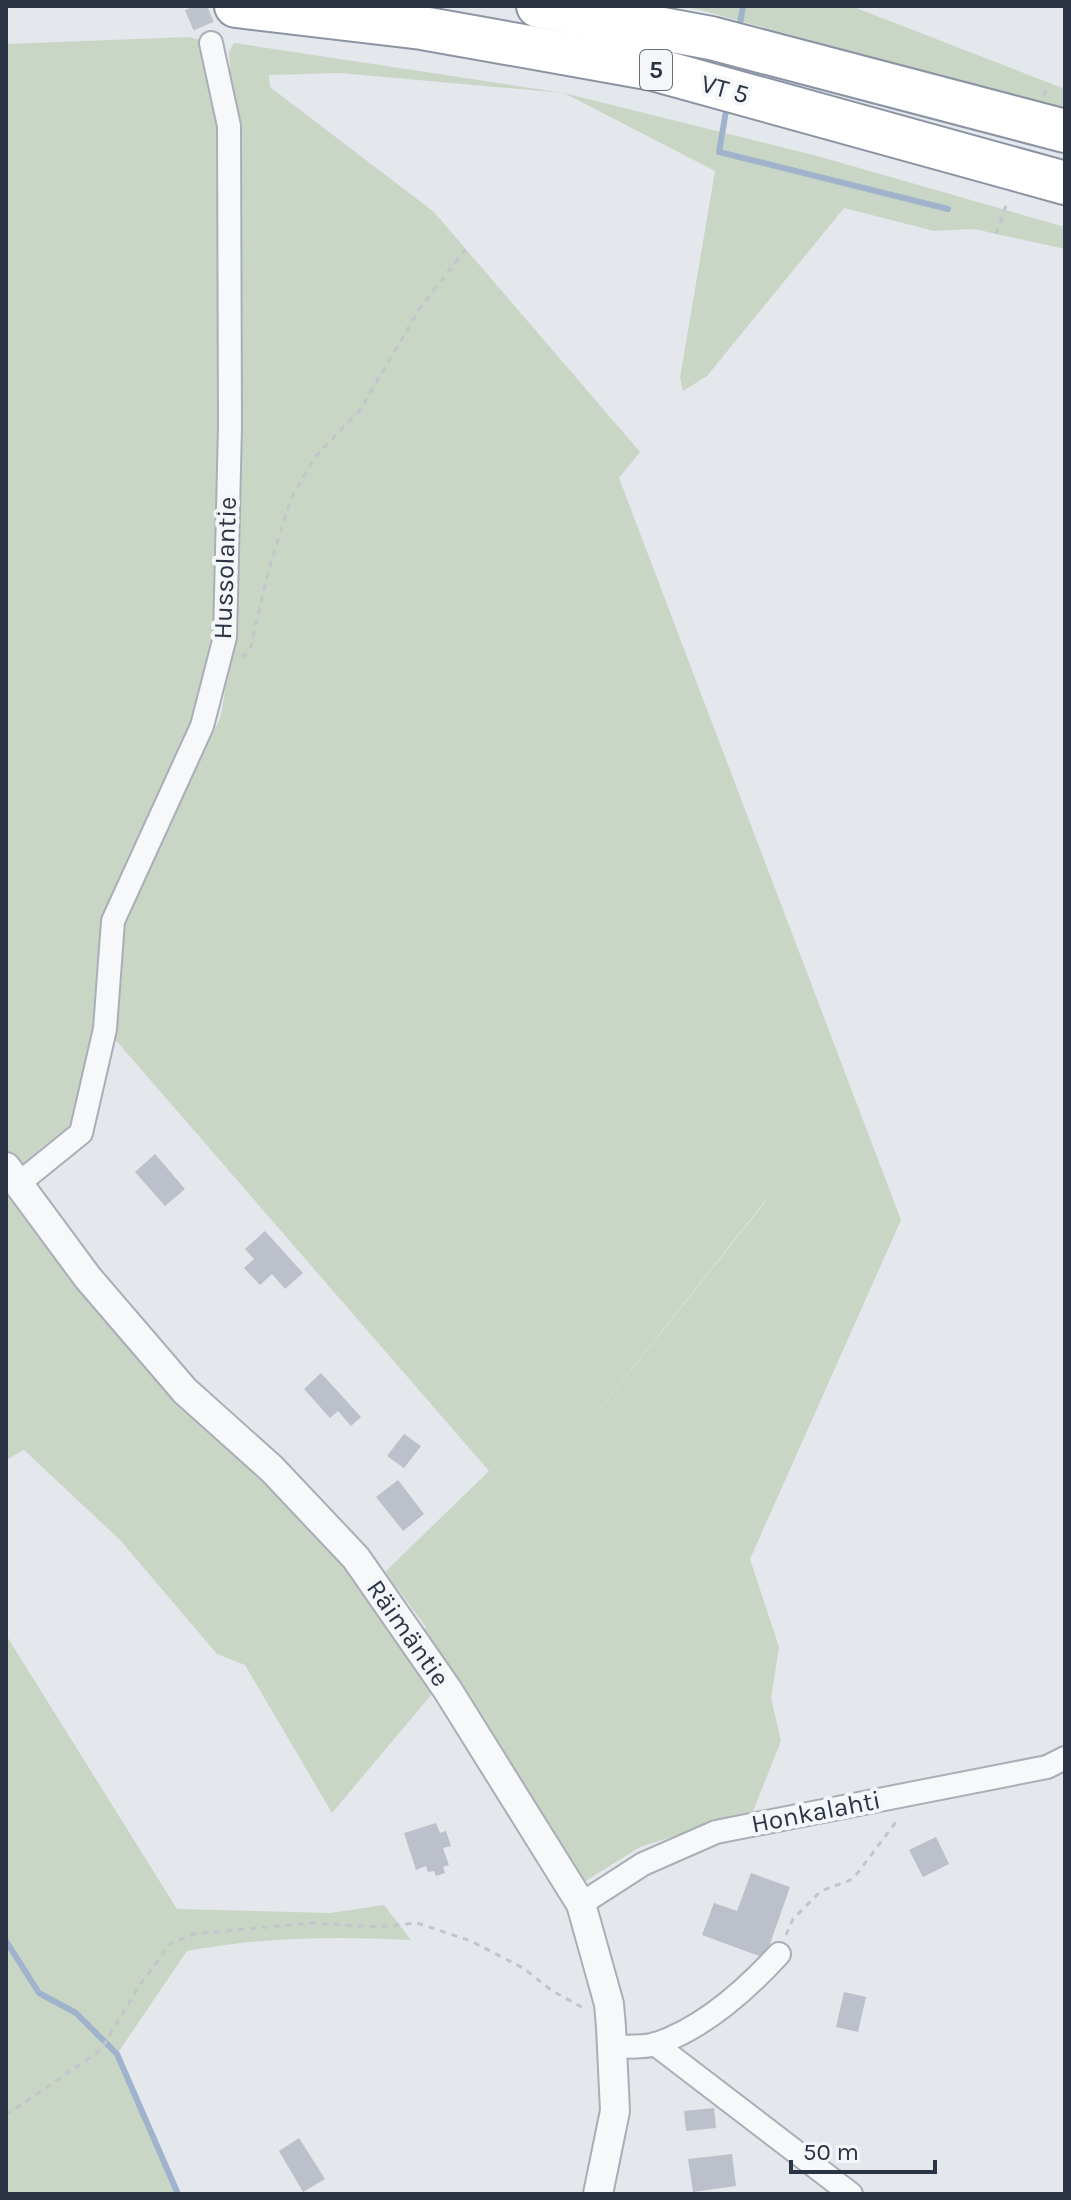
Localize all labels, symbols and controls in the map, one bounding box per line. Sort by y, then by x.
road number: 5 [640,50,672,90]
street label: VT 5 [698,68,752,110]
street label: Hussolantie [207,496,243,640]
street label: Räimäntie [360,1574,456,1692]
street label: Honkalahti [749,1784,883,1840]
scale bar [791,2124,935,2174]
text: 50 m [803,2138,859,2166]

